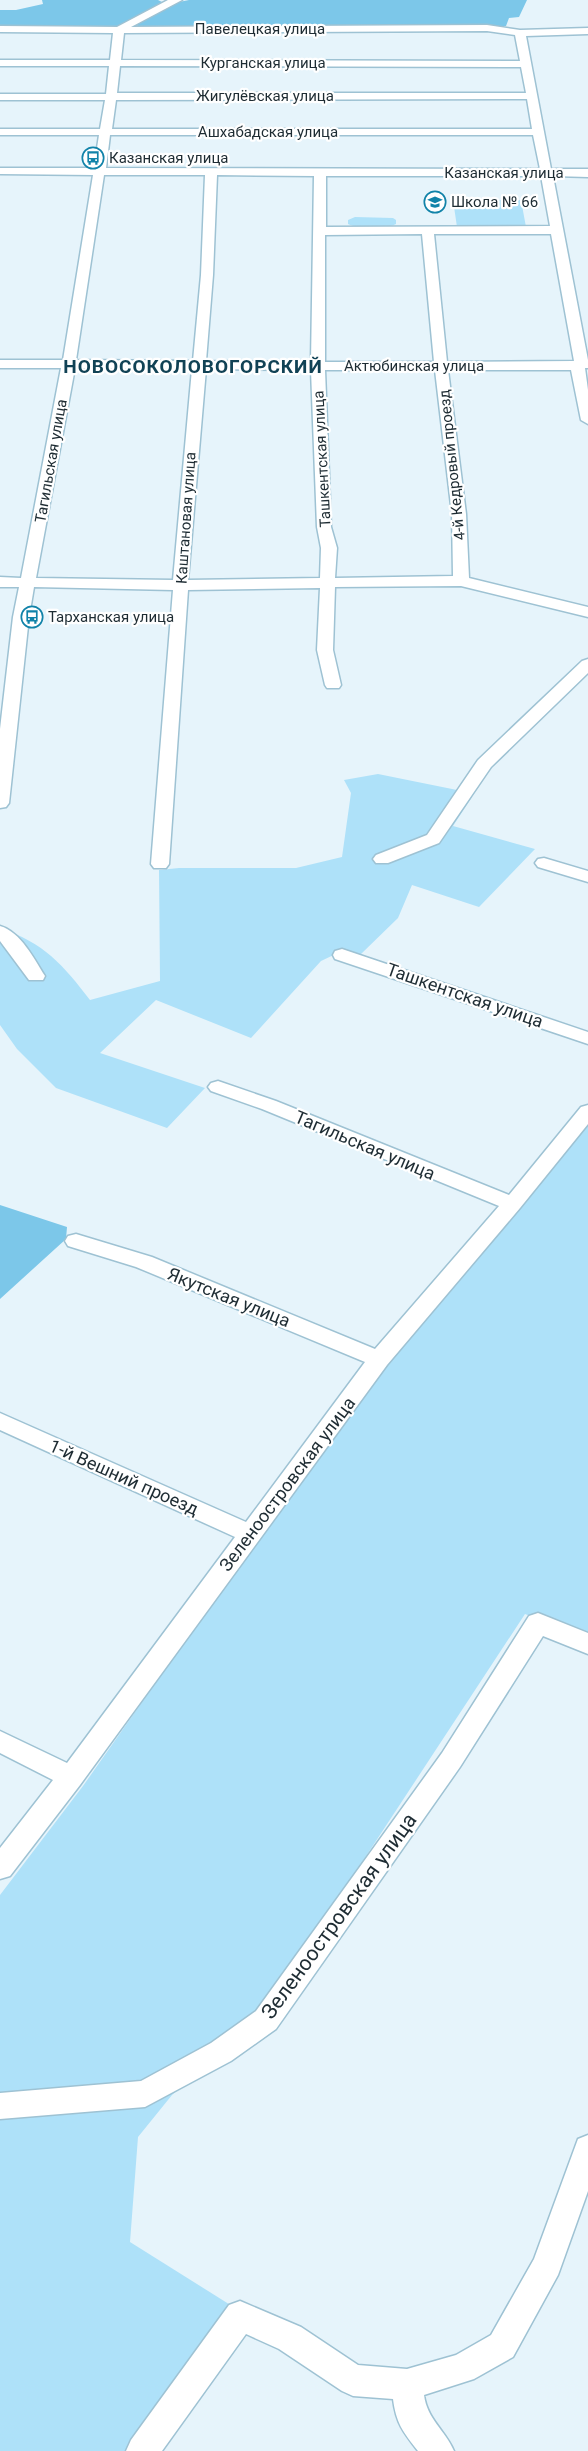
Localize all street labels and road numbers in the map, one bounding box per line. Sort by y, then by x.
street label: Павелецкая улица [195,20,325,38]
street label: Курганская улица [200,54,326,72]
street label: Жигулёвская улица [196,87,334,105]
street label: Ашхабадская улица [198,123,338,141]
street label: Казанская улица [444,164,564,182]
street label: Актюбинская улица [344,357,484,375]
street label: 4-й Кедровый проезд [435,389,469,541]
street label: Ташкентская улица [309,390,335,528]
street label: Тагильская улица [31,398,71,524]
street label: Каштановая улица [172,451,200,585]
street label: Ташкентская улица [384,958,546,1032]
street label: Тагильская улица [292,1106,438,1184]
street label: Якутская улица [165,1263,293,1331]
street label: Зеленоостровская улица [215,1393,359,1575]
street label: 1-й Вешний проезд [46,1435,202,1519]
street label: Зеленоостровская улица [256,1809,422,2023]

